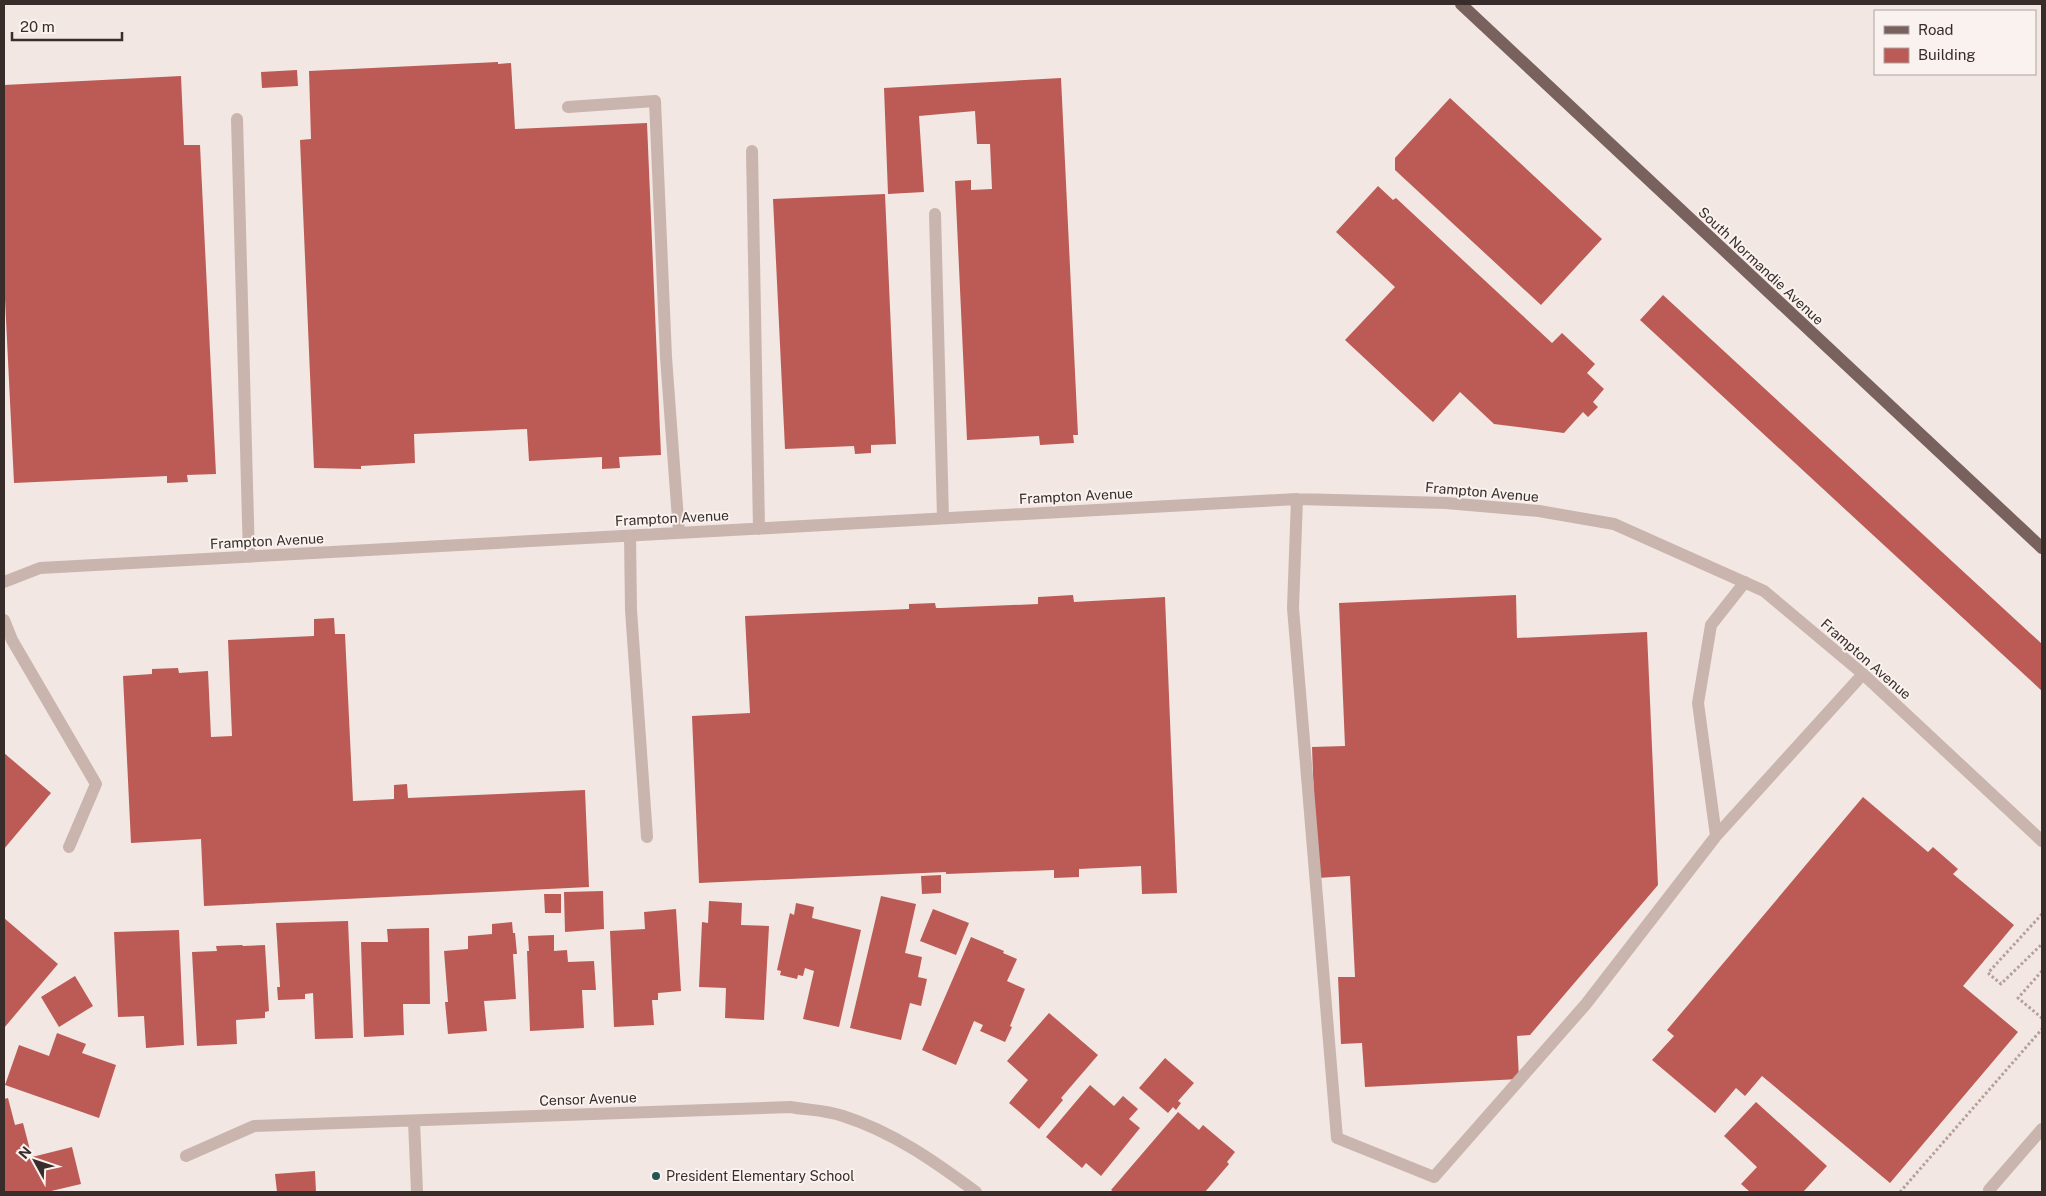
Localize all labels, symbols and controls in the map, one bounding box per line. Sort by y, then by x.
scale bar [12,10,122,42]
legend [1874,10,2036,75]
text: 20 m [20,18,55,35]
text: Road [1918,21,1954,38]
text: Building [1918,46,1976,63]
street label: South Normandie Avenue [1695,204,1827,328]
street label: Frampton Avenue [1424,479,1540,505]
street label: Frampton Avenue [1019,485,1133,507]
street label: Frampton Avenue [615,507,729,529]
street label: Frampton Avenue [210,530,324,552]
street label: Frampton Avenue [1818,616,1914,703]
street label: Censor Avenue [539,1089,637,1109]
north arrow [10,1136,60,1186]
text: N [15,1143,35,1162]
place label: President Elementary School [666,1168,854,1184]
marker: President Elementary School [650,1170,662,1182]

